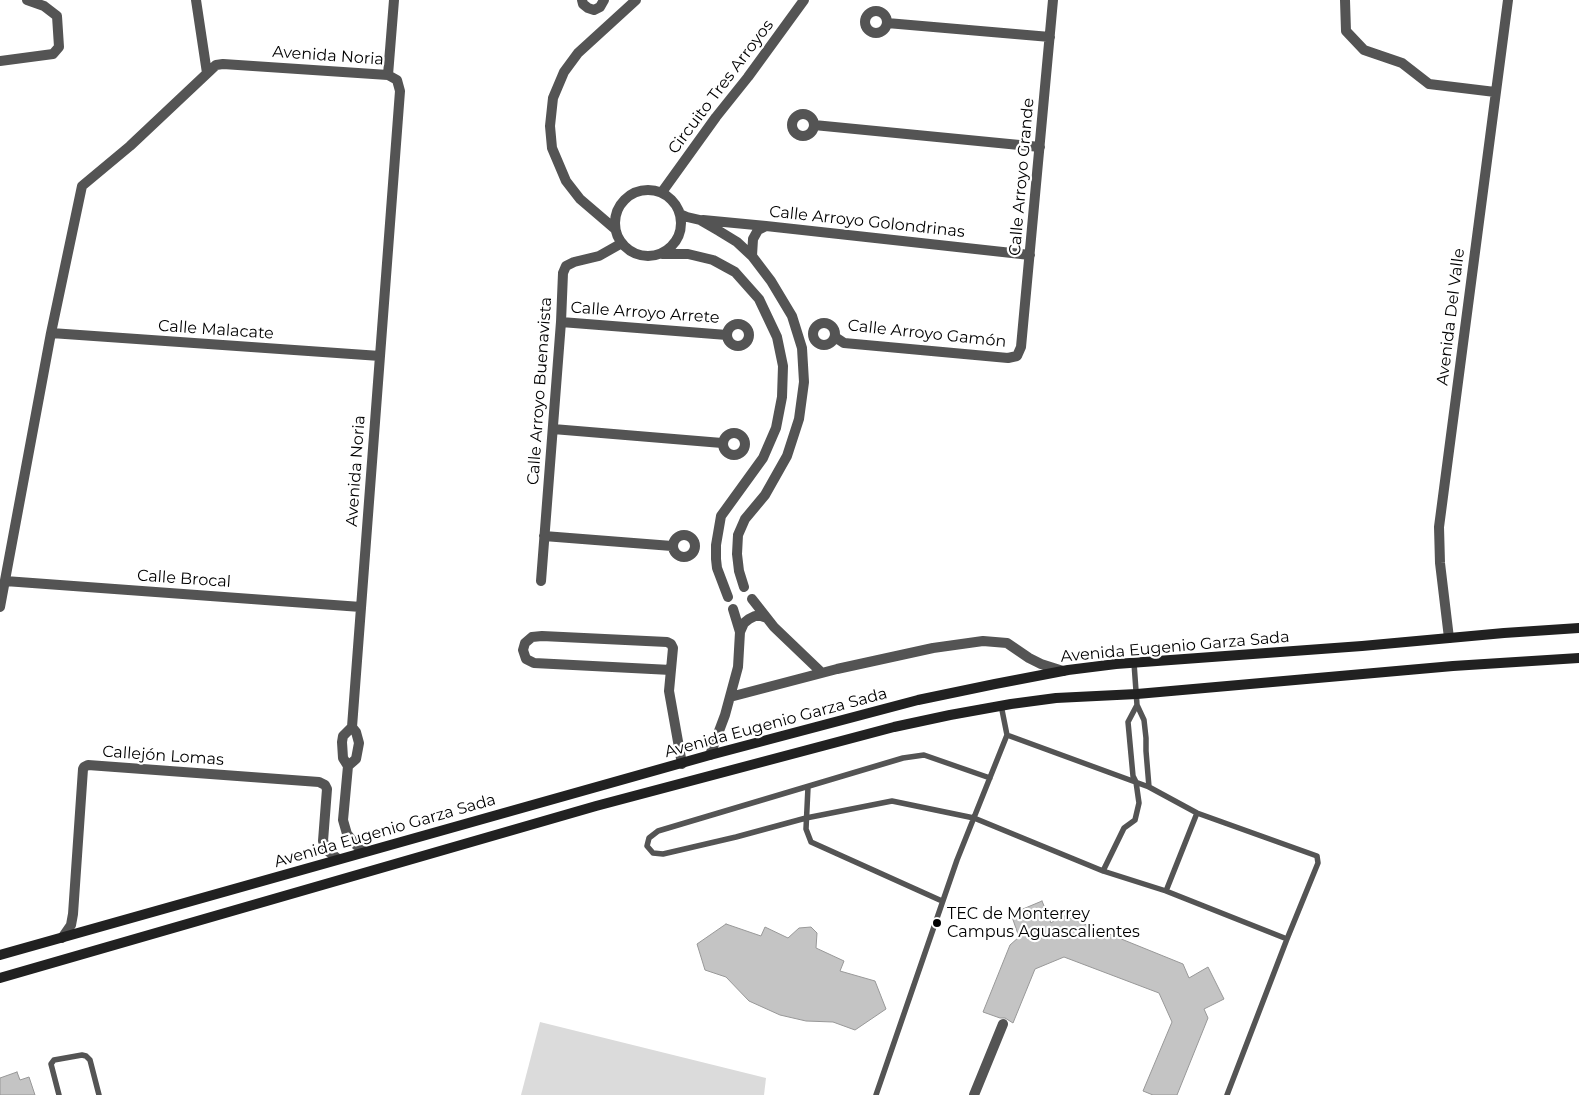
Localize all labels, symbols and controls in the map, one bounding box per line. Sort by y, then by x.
street label: Circuito Tres Arroyos [664,16,778,158]
street label: Avenida Noria [272,43,384,69]
street label: Calle Arroyo Grande [1006,97,1038,257]
street label: Calle Arroyo Golondrinas [768,202,966,242]
street label: Avenida Del Valle [1433,247,1469,387]
street label: Calle Arroyo Buenavista [524,296,556,486]
street label: Calle Arroyo Arrete [570,298,720,328]
street label: Calle Malacate [158,316,274,344]
street label: Calle Arroyo Gamón [847,316,1007,352]
street label: Avenida Noria [343,415,369,527]
street label: Calle Brocal [136,566,232,592]
street label: Avenida Eugenio Garza Sada [1060,627,1290,667]
street label: Avenida Eugenio Garza Sada [663,684,889,762]
street label: Callejón Lomas [102,742,224,770]
street label: Avenida Eugenio Garza Sada [272,790,498,872]
place label: TEC de Monterrey Campus Aguascalientes [947,904,1140,942]
marker: TEC de Monterrey Campus Aguascalientes [931,917,943,929]

